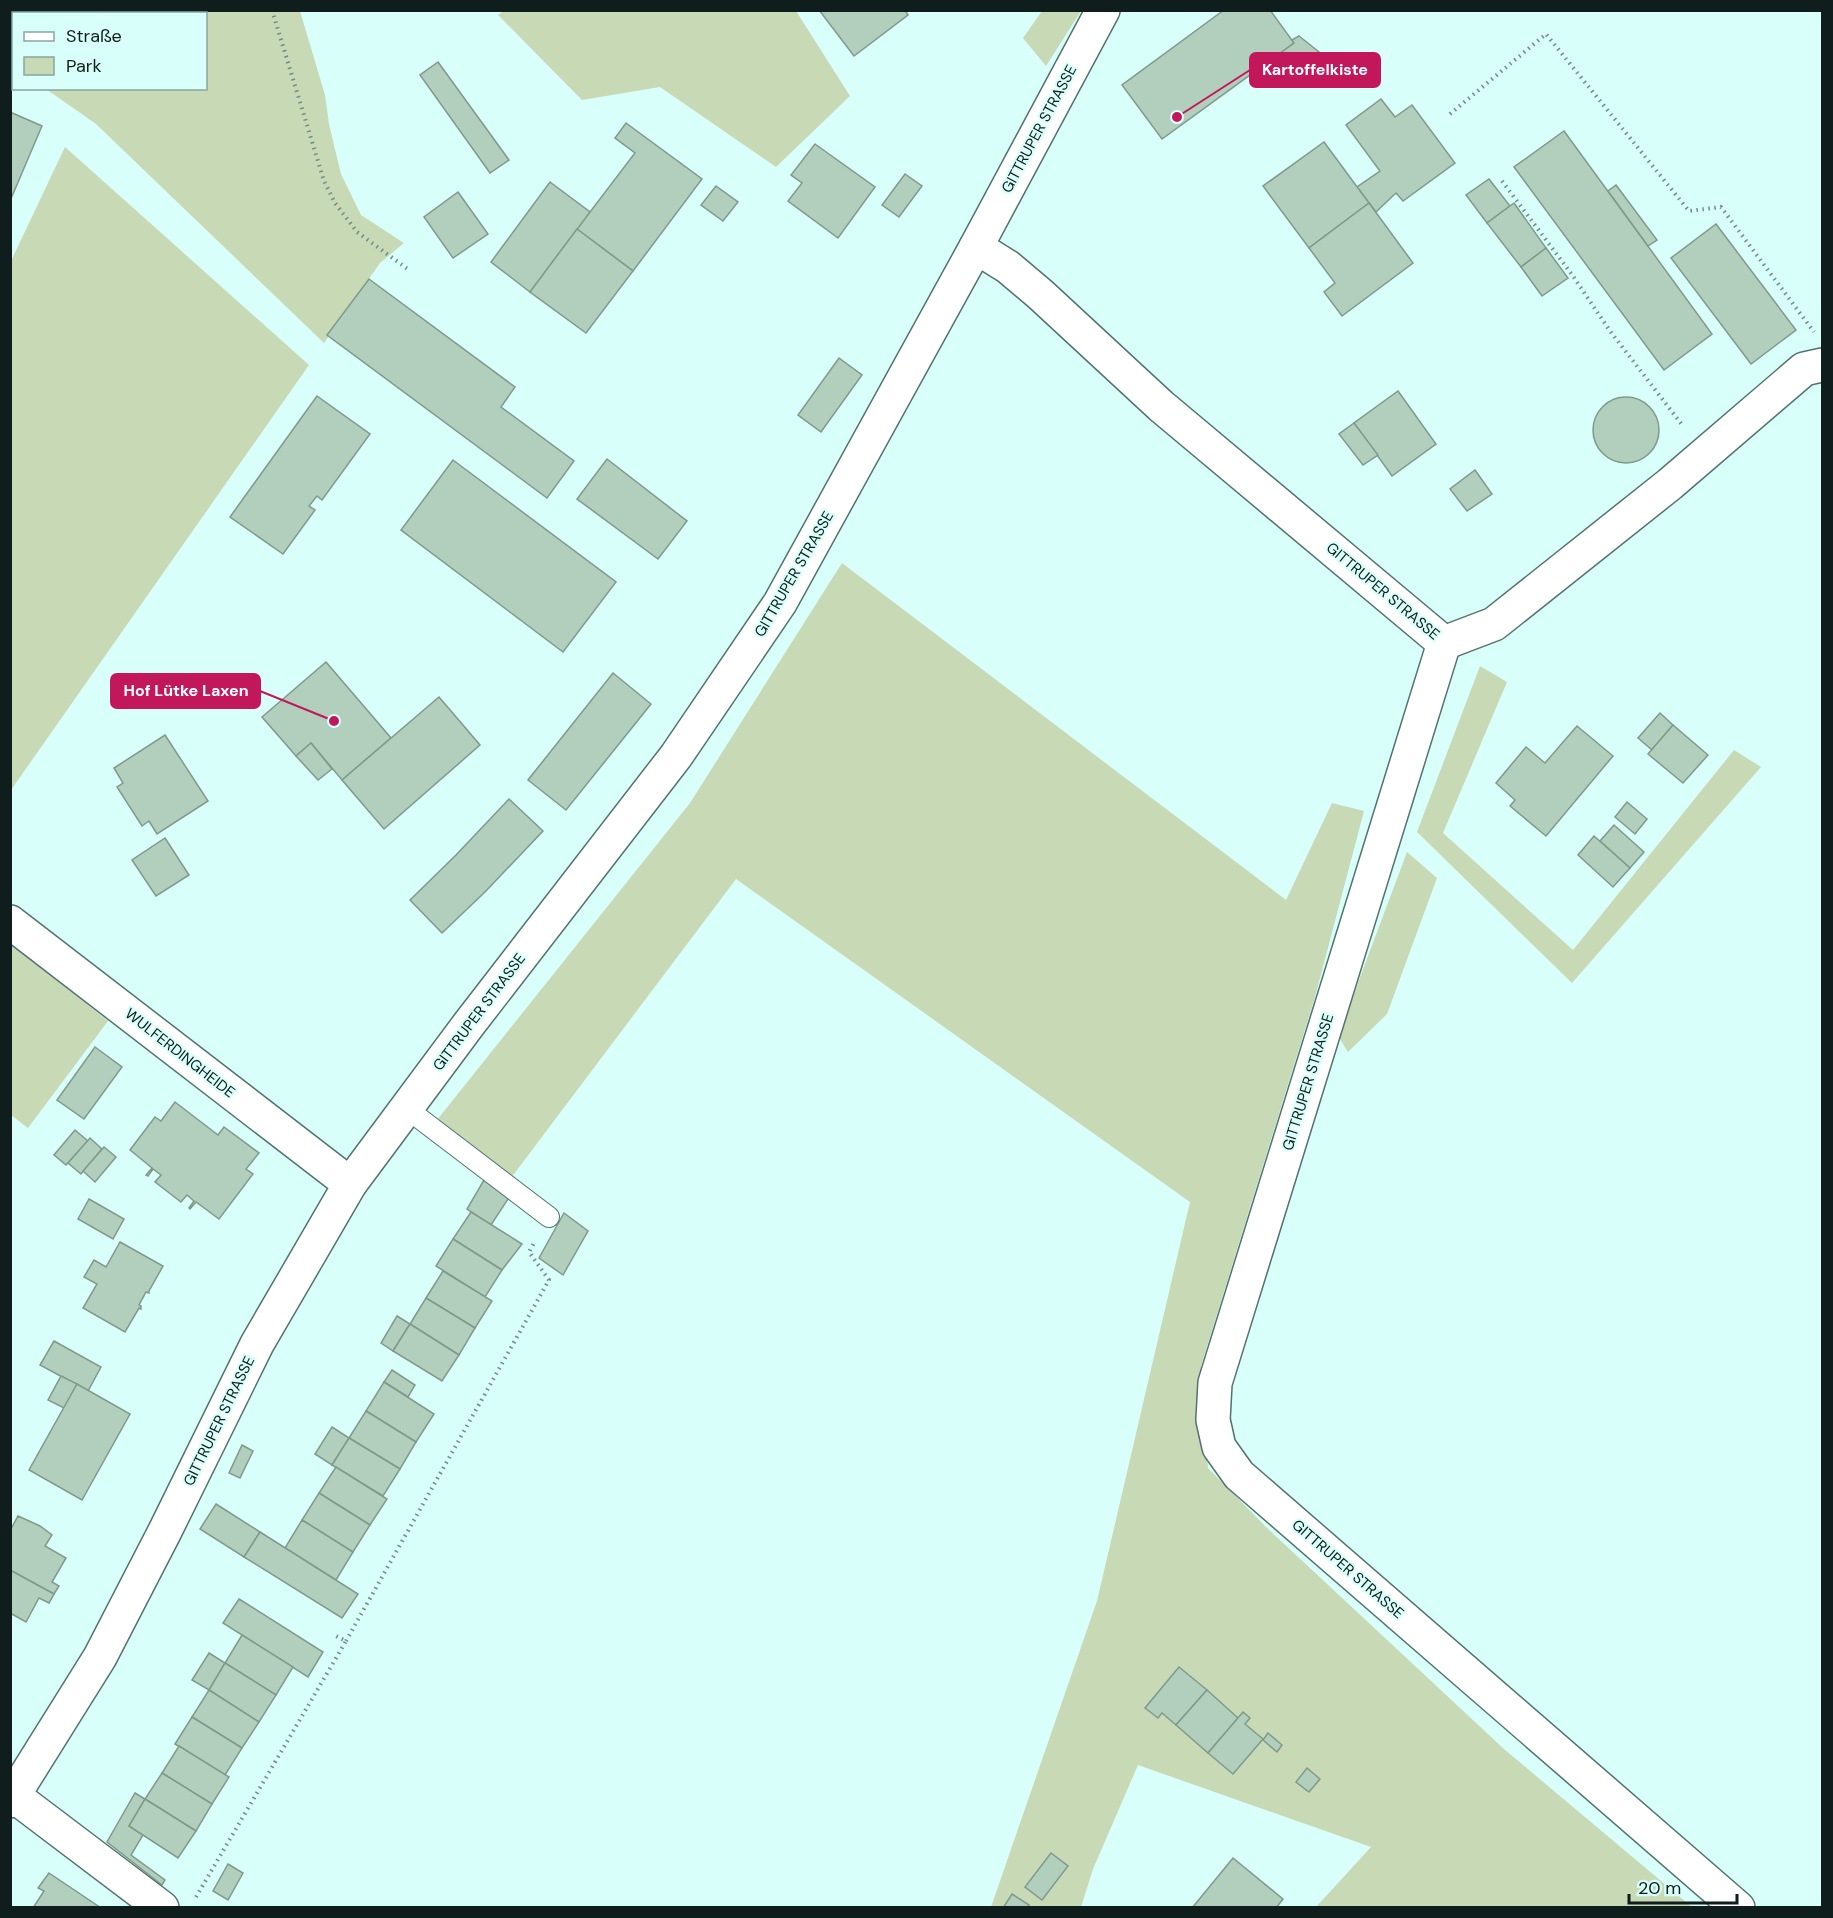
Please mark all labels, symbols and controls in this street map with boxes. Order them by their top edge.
legend [12,12,207,90]
text: Straße [66,24,122,48]
callout: Kartoffelkiste [1250,53,1380,87]
text: Park [66,54,102,78]
text: Kartoffelkiste [1262,59,1368,80]
street label: GITTRUPER STRASSE [997,62,1081,196]
street label: GITTRUPER STRASSE [750,507,838,641]
street label: GITTRUPER STRASSE [1322,538,1444,644]
callout: Hof Lütke Laxen [111,674,260,708]
text: Hof Lütke Laxen [123,680,249,701]
street label: GITTRUPER STRASSE [428,949,530,1075]
street label: WULFERDINGHEIDE [121,1004,239,1102]
street label: GITTRUPER STRASSE [1278,1011,1338,1153]
street label: GITTRUPER STRASSE [179,1353,259,1489]
street label: GITTRUPER STRASSE [1288,1515,1408,1623]
scale bar [1629,1867,1737,1905]
text: 20 m [1638,1876,1681,1900]

